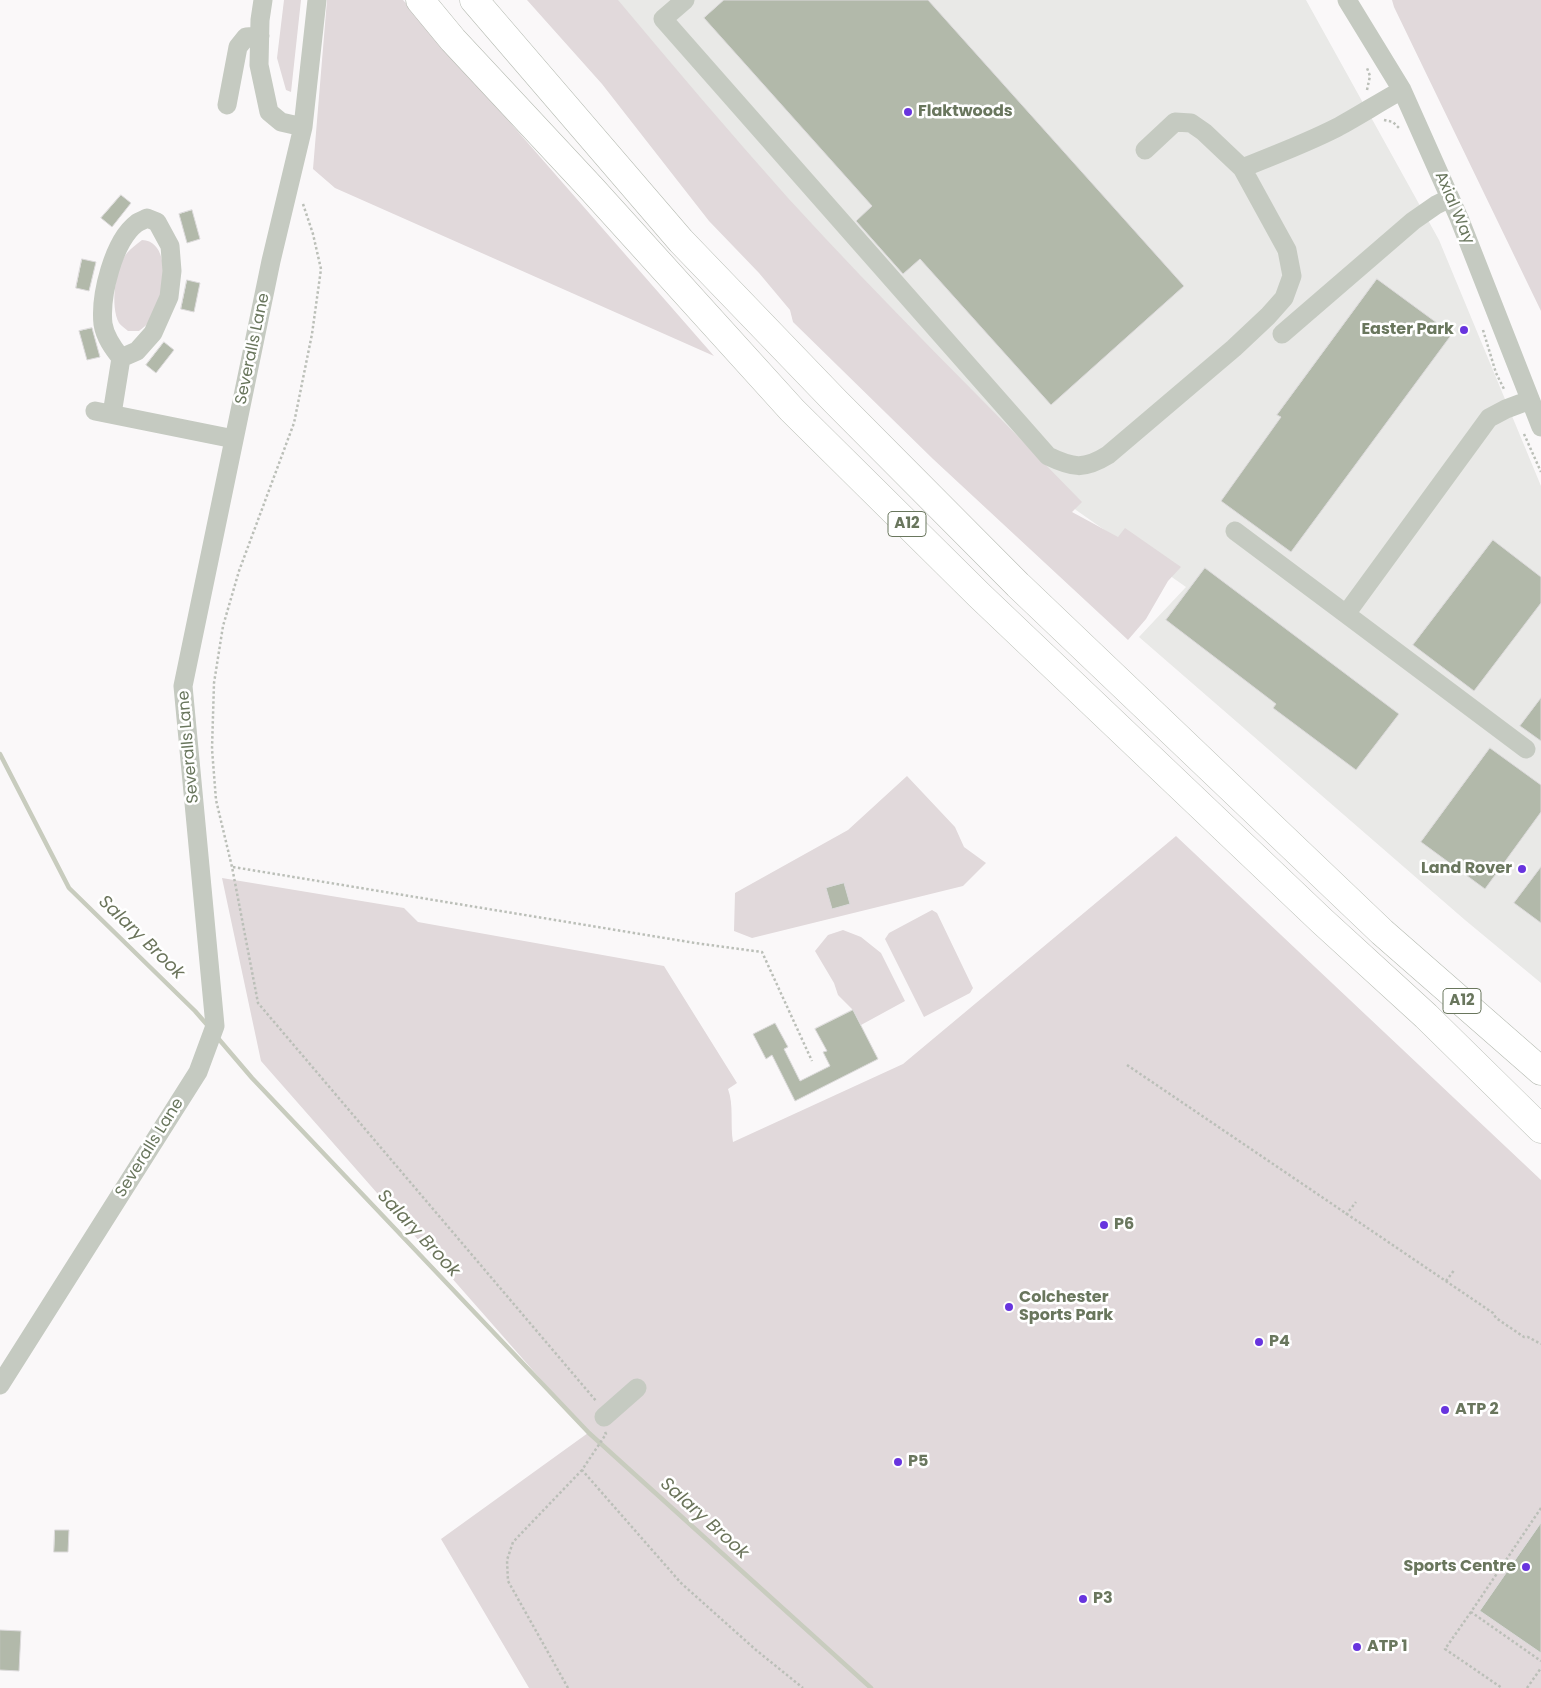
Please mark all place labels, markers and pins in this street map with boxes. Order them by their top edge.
place label: Flaktwoods [918,102,1013,122]
marker: Flaktwoods [902,106,914,118]
place label: Easter Park [1361,320,1454,340]
marker: Easter Park [1458,324,1470,336]
place label: Land Rover [1421,859,1512,879]
marker: Land Rover [1516,863,1528,875]
place label: P6 [1114,1215,1134,1235]
marker: P6 [1098,1219,1110,1231]
place label: Colchester Sports Park [1019,1288,1113,1326]
marker: Colchester Sports Park [1003,1301,1015,1313]
place label: P4 [1269,1332,1290,1352]
marker: P4 [1253,1336,1265,1348]
place label: ATP 2 [1455,1400,1499,1420]
marker: ATP 2 [1439,1404,1451,1416]
place label: P5 [908,1452,928,1472]
marker: P5 [892,1456,904,1468]
place label: Sports Centre [1403,1557,1516,1577]
marker: Sports Centre [1520,1561,1532,1573]
place label: P3 [1093,1589,1113,1609]
marker: P3 [1077,1593,1089,1605]
place label: ATP 1 [1367,1637,1408,1657]
marker: ATP 1 [1351,1641,1363,1653]

